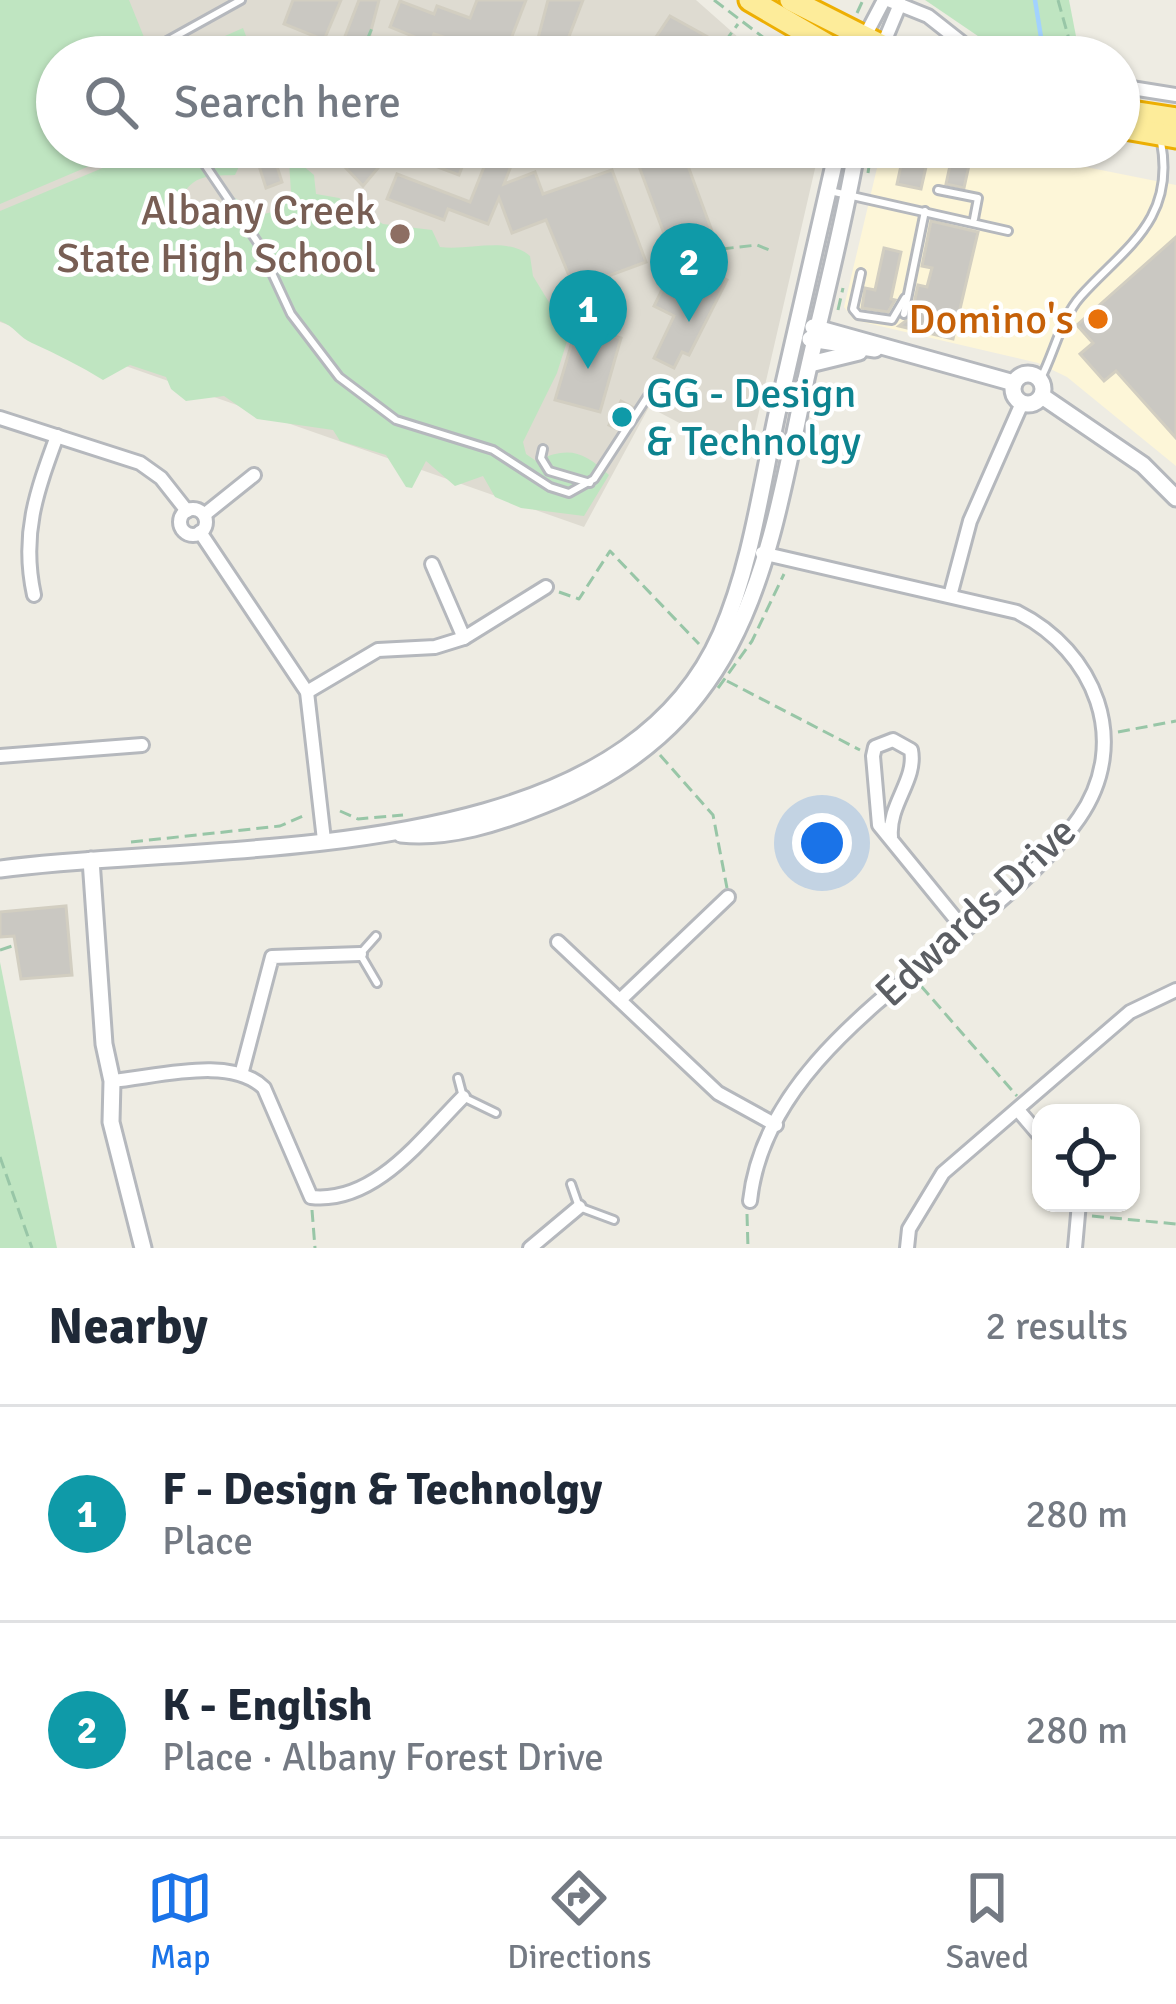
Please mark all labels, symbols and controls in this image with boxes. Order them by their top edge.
search box [36,36,1140,168]
icon: search [78,69,144,135]
text: Search here [174,75,401,130]
place label: Albany Creek State High School [57,185,376,284]
marker: Albany Creek State High School [387,221,413,247]
pin: 2 [650,223,728,322]
pin: 1 [549,270,627,369]
place label: Domino's [908,294,1074,345]
marker: Domino's [1085,306,1111,332]
place label: GG - Design & Technolgy [646,368,861,467]
marker: GG - Design & Technolgy [609,404,635,430]
street label: Edwards Drive [865,806,1087,1018]
your location [792,813,852,873]
map controls [1032,1104,1140,1212]
button: locate [1032,1104,1140,1212]
text: Nearby [48,1295,208,1358]
text: 2 results [985,1302,1128,1350]
text: F - Design & Technolgy [162,1462,602,1517]
text: 1 [76,1490,98,1538]
text: 280 m [1025,1490,1128,1538]
text: Place [162,1517,253,1565]
text: K - English [162,1678,372,1733]
text: 2 [76,1706,98,1754]
text: 280 m [1025,1706,1128,1754]
text: Place · Albany Forest Drive [162,1733,604,1781]
tab: Map [147,1865,213,1978]
tab: Directions [507,1865,652,1978]
tab: Saved [946,1865,1029,1978]

